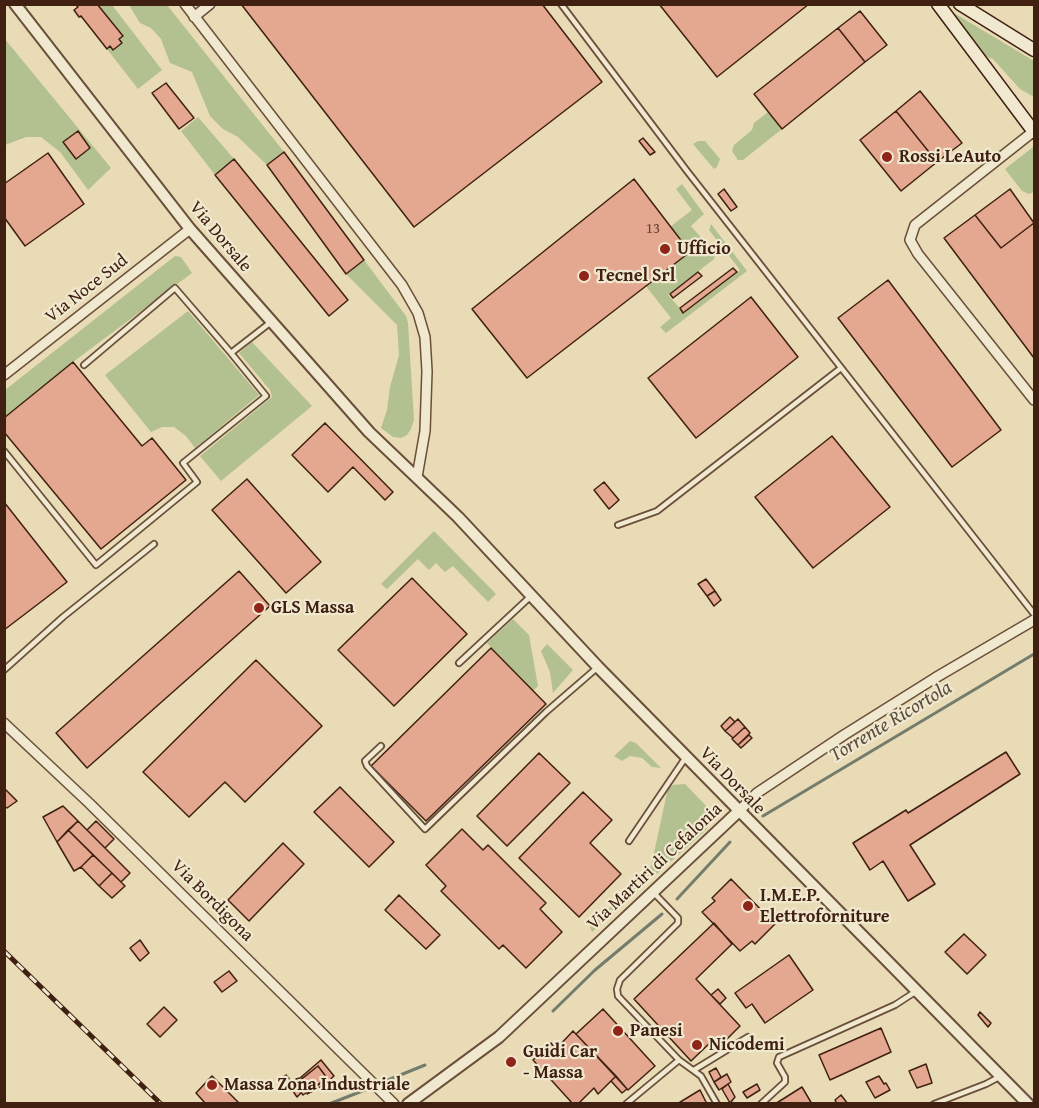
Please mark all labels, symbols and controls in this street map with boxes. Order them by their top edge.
place label: Rossi LeAuto [899,146,1001,168]
marker: Rossi LeAuto [880,150,894,164]
street label: Via Dorsale [184,197,256,277]
house number: 13 [646,220,660,238]
place label: Ufficio [677,238,731,260]
marker: Ufficio [658,242,672,256]
street label: Via Noce Sud [41,250,133,328]
place label: Tecnel Srl [596,265,675,287]
marker: Tecnel Srl [577,269,591,283]
place label: GLS Massa [271,597,354,619]
marker: GLS Massa [252,601,266,615]
water label: Torrente Ricortola [826,676,956,768]
street label: Via Dorsale [694,743,770,819]
street label: Via Martiri di Cefalonia [583,799,727,935]
street label: Via Bordigona [166,855,258,947]
place label: I.M.E.P. Elettroforniture [760,885,890,928]
marker: I.M.E.P. Elettroforniture [741,899,755,913]
place label: Panesi [630,1020,682,1042]
marker: Panesi [611,1024,625,1038]
place label: Nicodemi [709,1034,785,1056]
marker: Nicodemi [690,1038,704,1052]
place label: Guidi Car - Massa [523,1041,597,1084]
marker: Guidi Car - Massa [504,1055,518,1069]
place label: Massa Zona Industriale [224,1074,410,1096]
marker: Massa Zona Industriale [205,1078,219,1092]

